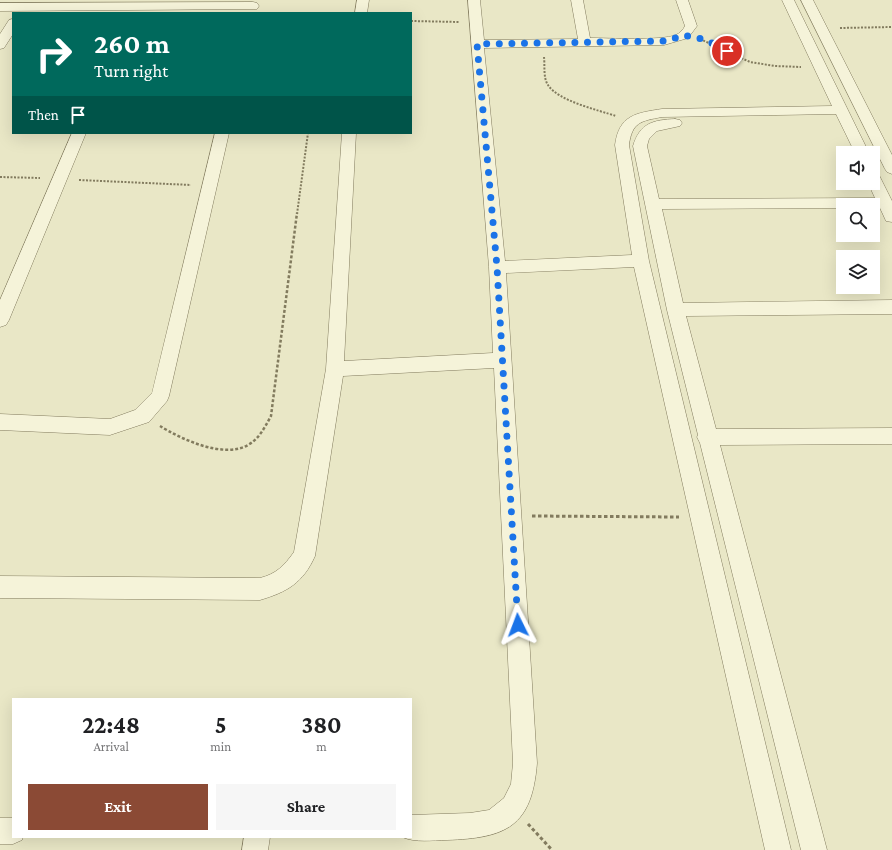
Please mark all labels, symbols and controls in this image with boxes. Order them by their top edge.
icon: right [28,28,80,80]
text: 260 m [94,28,170,59]
pin [710,34,744,68]
icon: arrive [716,40,738,62]
text: Turn right [94,61,168,81]
icon: arrive [67,104,89,126]
text: Then [28,107,59,123]
map controls [836,146,880,294]
button: sound [836,146,880,190]
button: search [836,198,880,242]
button: layers [836,250,880,294]
position arrow [497,604,539,646]
text: 22:48 [82,711,140,738]
text: 5 [215,711,227,738]
text: 380 [301,711,342,738]
text: Arrival [93,739,129,754]
text: min [210,739,231,754]
text: m [316,739,327,754]
button: Exit [28,784,208,830]
button: Share [216,784,396,830]

